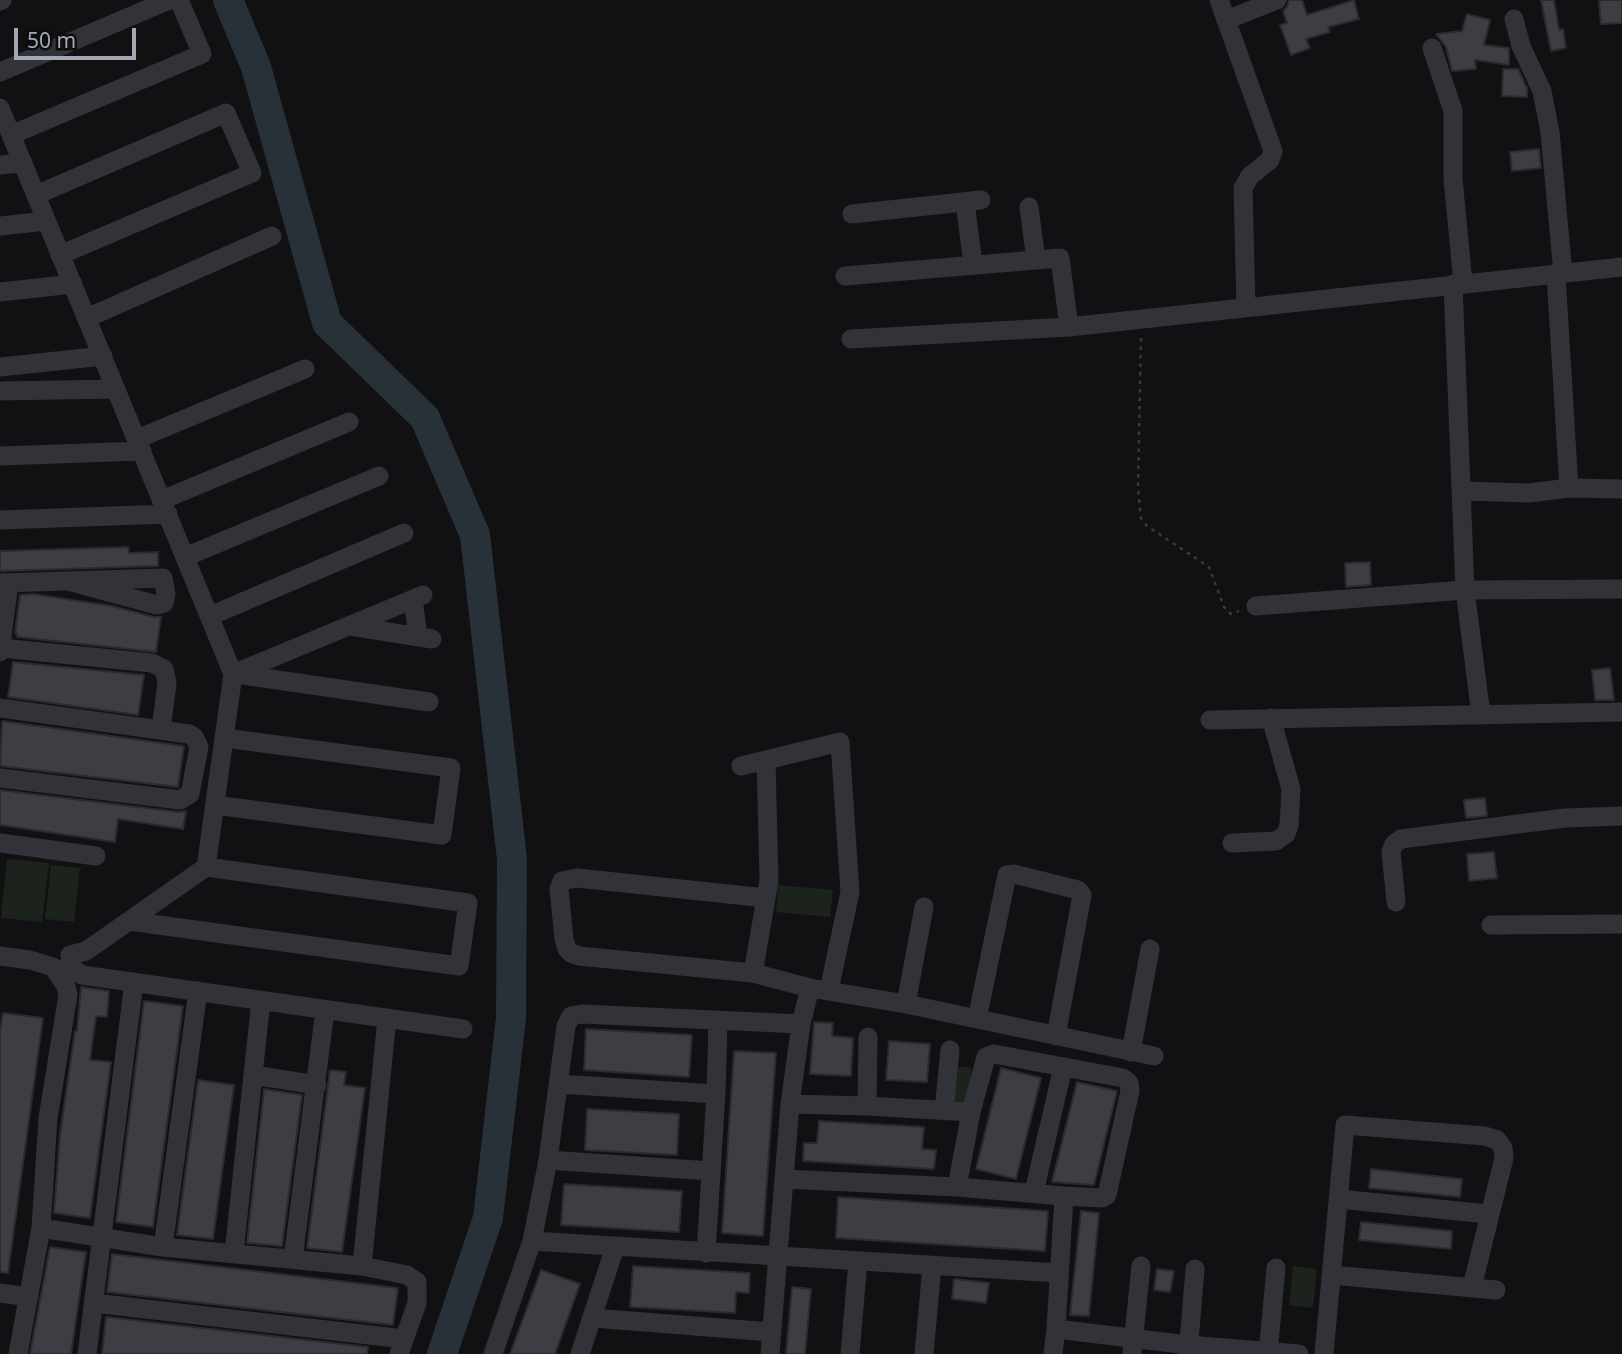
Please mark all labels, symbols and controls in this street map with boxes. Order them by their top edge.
scale bar [18,14,140,58]
text: 50 m [27,26,76,54]

